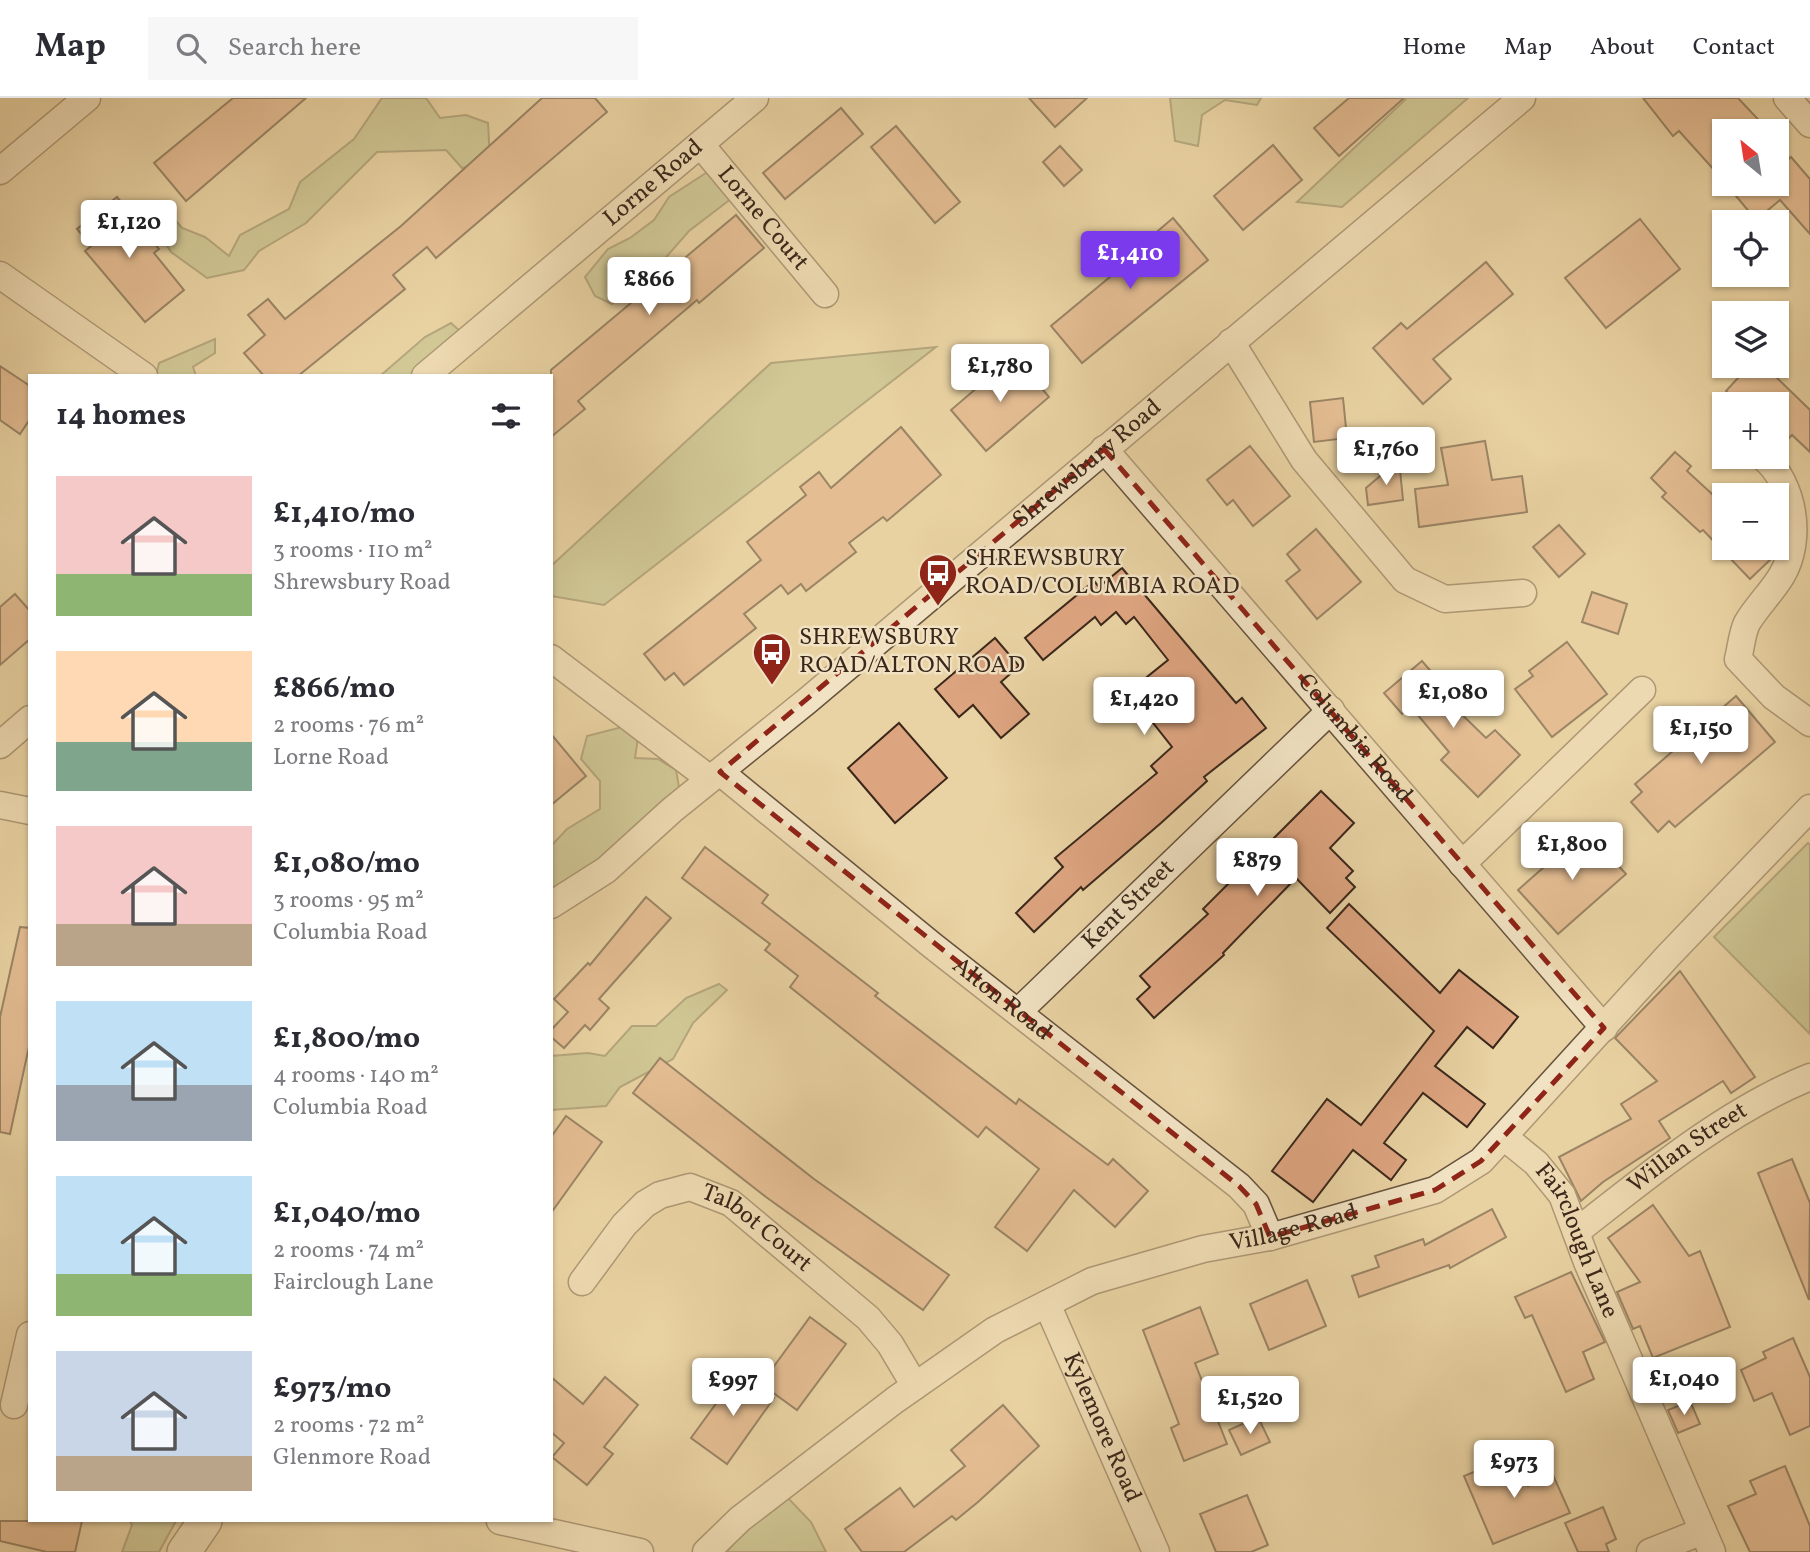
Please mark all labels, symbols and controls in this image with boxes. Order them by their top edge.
search box [148,17,638,80]
text: Map [35,25,106,71]
icon: search [172,29,210,67]
text: Search here [228,30,361,66]
text: Home [1402,31,1466,65]
text: Map [1504,31,1552,65]
text: About [1590,31,1655,65]
text: Contact [1693,31,1775,65]
north arrow [1712,119,1788,196]
map controls [1712,119,1789,560]
street label: Lorne Road [596,131,711,235]
street label: Lorne Court [709,159,816,279]
pin: £1,120 [72,200,186,260]
text: £1,120 [97,207,161,239]
button: locate [1712,210,1789,287]
pin: £1,410 [1073,232,1187,291]
text: £1,410 [1097,238,1163,270]
pin: £866 [608,258,690,317]
text: £866 [623,264,675,296]
button: layers [1712,301,1789,378]
pin: £1,780 [943,344,1057,404]
text: £1,780 [967,351,1033,383]
street label: Shrewsbury Road [1006,391,1170,537]
button: + [1712,392,1789,469]
text: 14 homes [56,395,186,437]
icon: filters [487,397,525,435]
pin: £1,760 [1329,428,1443,487]
text: £1,760 [1353,434,1419,466]
button: − [1712,483,1789,560]
text: £1,410/mo [273,493,415,535]
icon: home [112,504,196,588]
text: 3 rooms · 110 m² [273,535,433,567]
place label: SHREWSBURY ROAD/COLUMBIA ROAD [965,542,1239,604]
bus stop icon: SHREWSBURY ROAD/COLUMBIA ROAD [917,552,959,607]
text: Shrewsbury Road [273,567,451,599]
place label: SHREWSBURY ROAD/ALTON ROAD [799,621,1025,683]
bus stop icon: SHREWSBURY ROAD/ALTON ROAD [751,631,793,686]
street label: Columbia Road [1289,667,1420,811]
text: £866/mo [273,668,395,710]
pin: £1,080 [1396,670,1510,730]
text: £1,080 [1418,677,1488,709]
pin: £1,420 [1087,678,1201,737]
icon: home [112,679,196,763]
text: £1,420 [1109,684,1179,716]
pin: £1,150 [1644,706,1758,766]
text: 2 rooms · 76 m² [273,710,424,742]
text: £1,150 [1669,713,1733,745]
text: Lorne Road [273,742,389,774]
pin: £1,800 [1515,822,1629,882]
text: £1,800 [1537,829,1607,861]
pin: £879 [1216,838,1298,898]
text: £1,080/mo [273,843,420,885]
text: £879 [1232,845,1282,877]
street label: Kent Street [1075,852,1183,958]
icon: home [112,854,196,938]
text: 3 rooms · 95 m² [273,885,424,917]
text: Columbia Road [273,917,428,949]
street label: Alton Road [944,950,1059,1050]
text: £1,800/mo [273,1018,420,1060]
icon: home [112,1029,196,1113]
text: 4 rooms · 140 m² [273,1060,439,1092]
text: Columbia Road [273,1092,428,1124]
street label: Willan Street [1621,1094,1754,1202]
street label: Fairclough Lane [1526,1156,1626,1324]
street label: Talbot Court [696,1176,819,1281]
text: £1,040/mo [273,1193,421,1235]
street label: Village Road [1227,1196,1362,1261]
icon: home [112,1204,196,1288]
text: 2 rooms · 74 m² [273,1235,424,1267]
text: Fairclough Lane [273,1267,434,1299]
street label: Kylemore Road [1053,1347,1149,1508]
pin: £997 [692,1358,774,1418]
pin: £1,040 [1627,1358,1741,1417]
text: £1,040 [1649,1364,1719,1396]
text: £997 [708,1365,758,1397]
text: £973/mo [273,1368,392,1410]
pin: £1,520 [1193,1376,1307,1436]
icon: home [112,1379,196,1463]
text: £1,520 [1217,1383,1283,1415]
text: 2 rooms · 72 m² [273,1410,424,1442]
pin: £973 [1473,1440,1555,1500]
text: Glenmore Road [273,1442,431,1474]
text: £973 [1490,1447,1538,1479]

